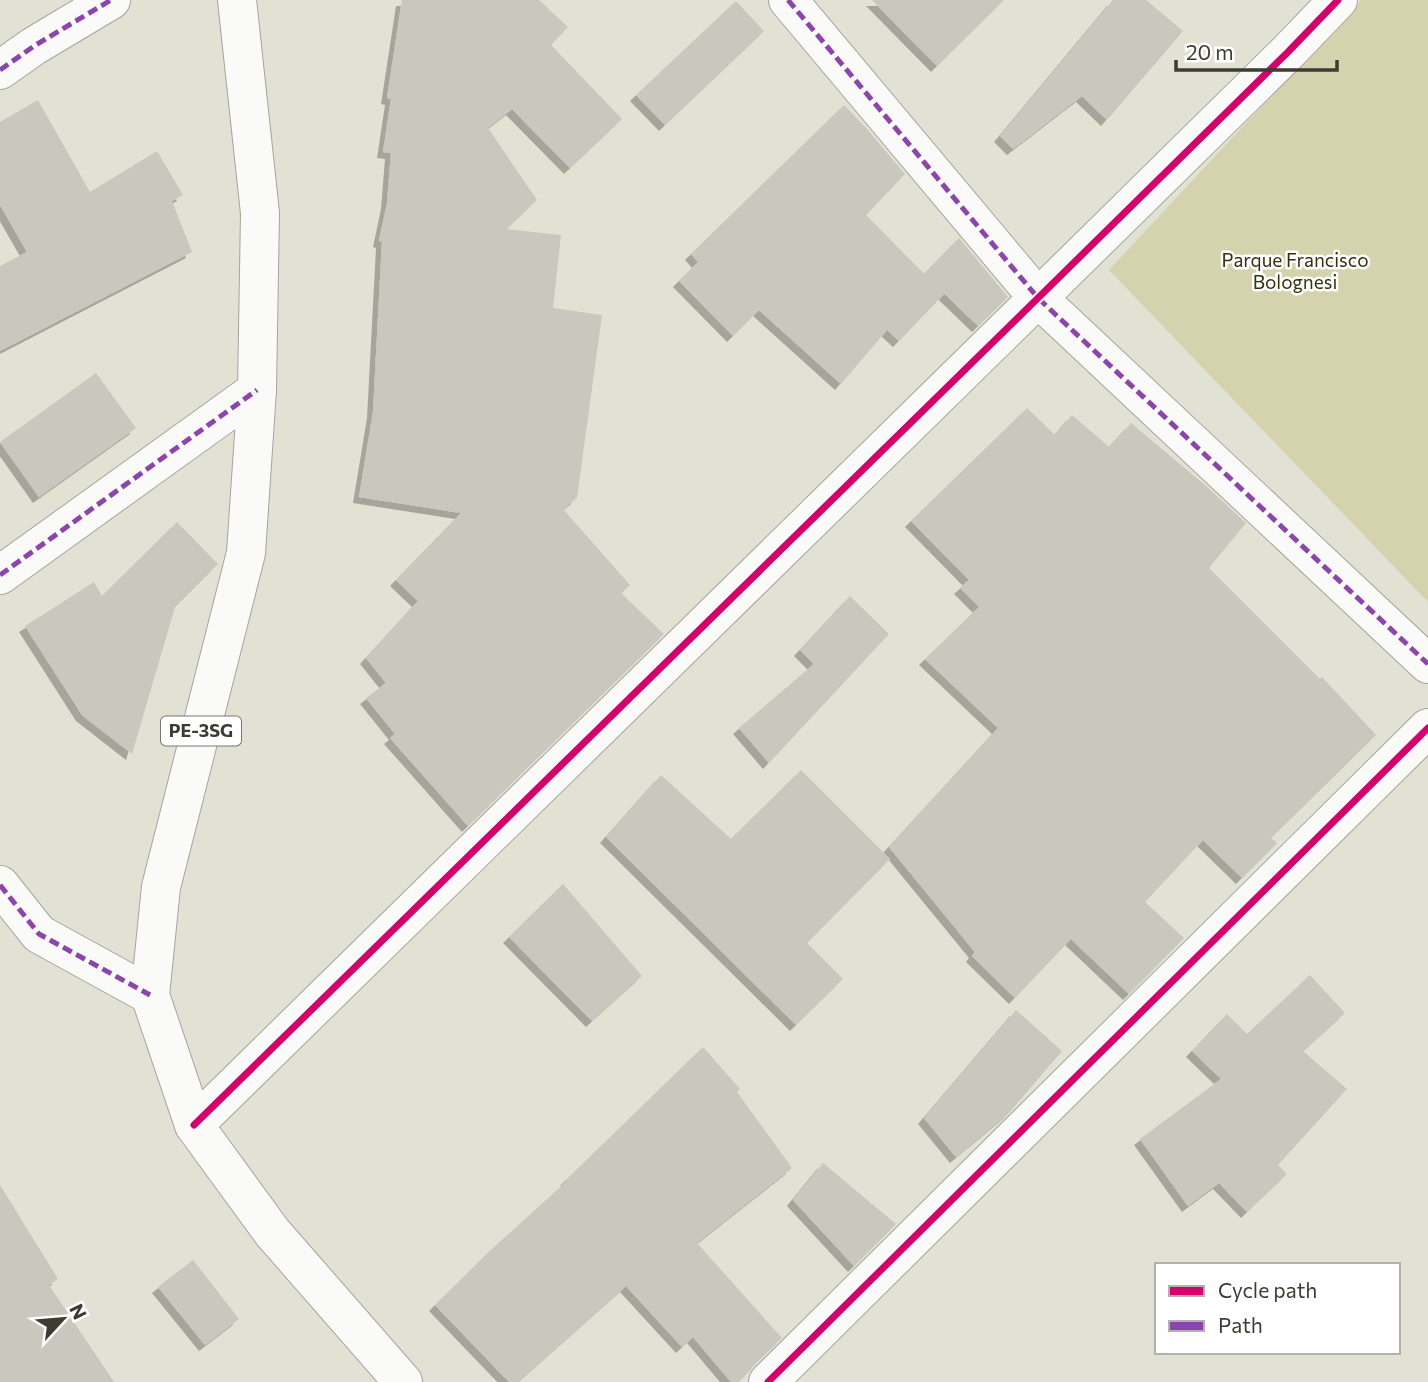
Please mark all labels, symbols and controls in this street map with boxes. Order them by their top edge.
scale bar [1176,28,1337,72]
text: 20 m [1186,39,1234,64]
park label: Parque Francisco Bolognesi [1221,248,1369,293]
road number: PE-3SG [161,716,241,746]
legend [1155,1263,1400,1354]
text: Cycle path [1218,1277,1317,1302]
north arrow [28,1284,98,1354]
text: N [65,1300,92,1323]
text: Path [1218,1312,1263,1337]

